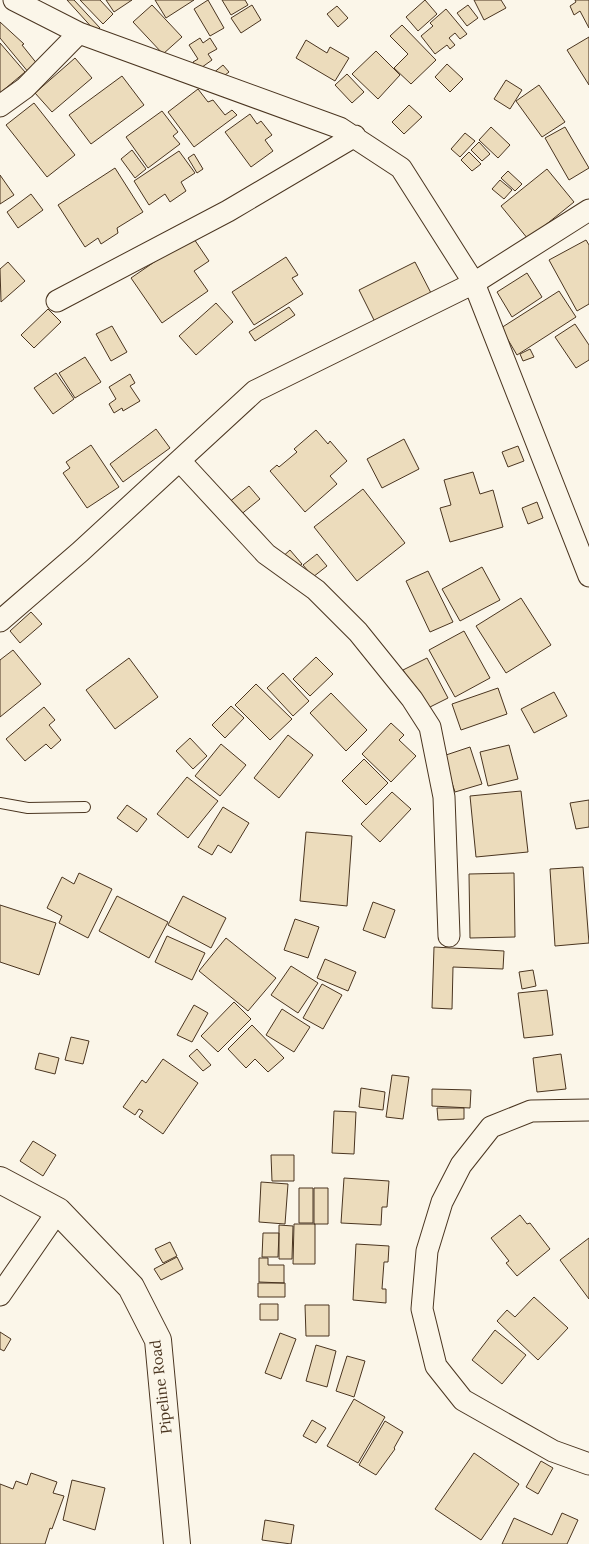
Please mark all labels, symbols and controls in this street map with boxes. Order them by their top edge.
street label: Pipeline Road [145,1339,176,1435]

